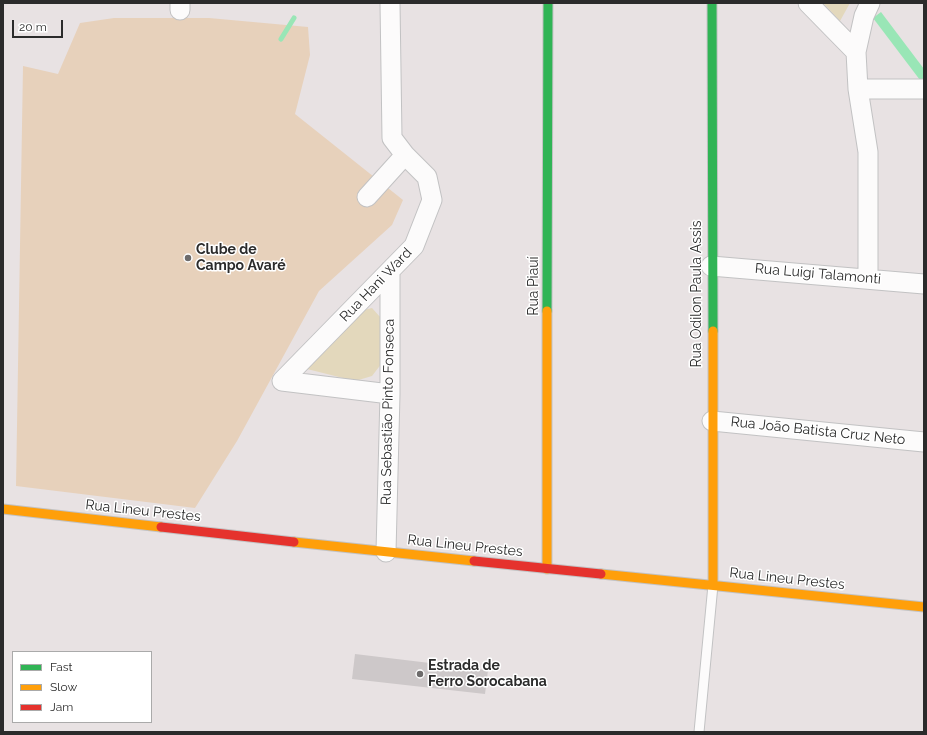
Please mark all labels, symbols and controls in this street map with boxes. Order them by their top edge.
scale bar [14,12,65,38]
text: 20 m [19,20,47,34]
street label: Rua Odilon Paula Assis [689,221,705,367]
place label: Clube de Campo Avaré [196,242,286,274]
street label: Rua Hani Ward [337,245,415,325]
marker: Clube de Campo Avaré [183,253,193,263]
street label: Rua Piauí [526,256,542,316]
street label: Rua Luigi Talamonti [754,260,882,288]
street label: Rua Sebastião Pinto Fonseca [378,319,398,505]
street label: Rua João Batista Cruz Neto [730,413,906,449]
street label: Rua Lineu Prestes [84,497,202,525]
street label: Rua Lineu Prestes [406,532,524,560]
street label: Rua Lineu Prestes [728,565,846,593]
legend [12,651,152,723]
place label: Estrada de Ferro Sorocabana [428,658,547,690]
text: Fast [50,660,73,674]
marker: Estrada de Ferro Sorocabana [415,669,425,679]
text: Slow [50,680,77,694]
text: Jam [50,700,73,714]

